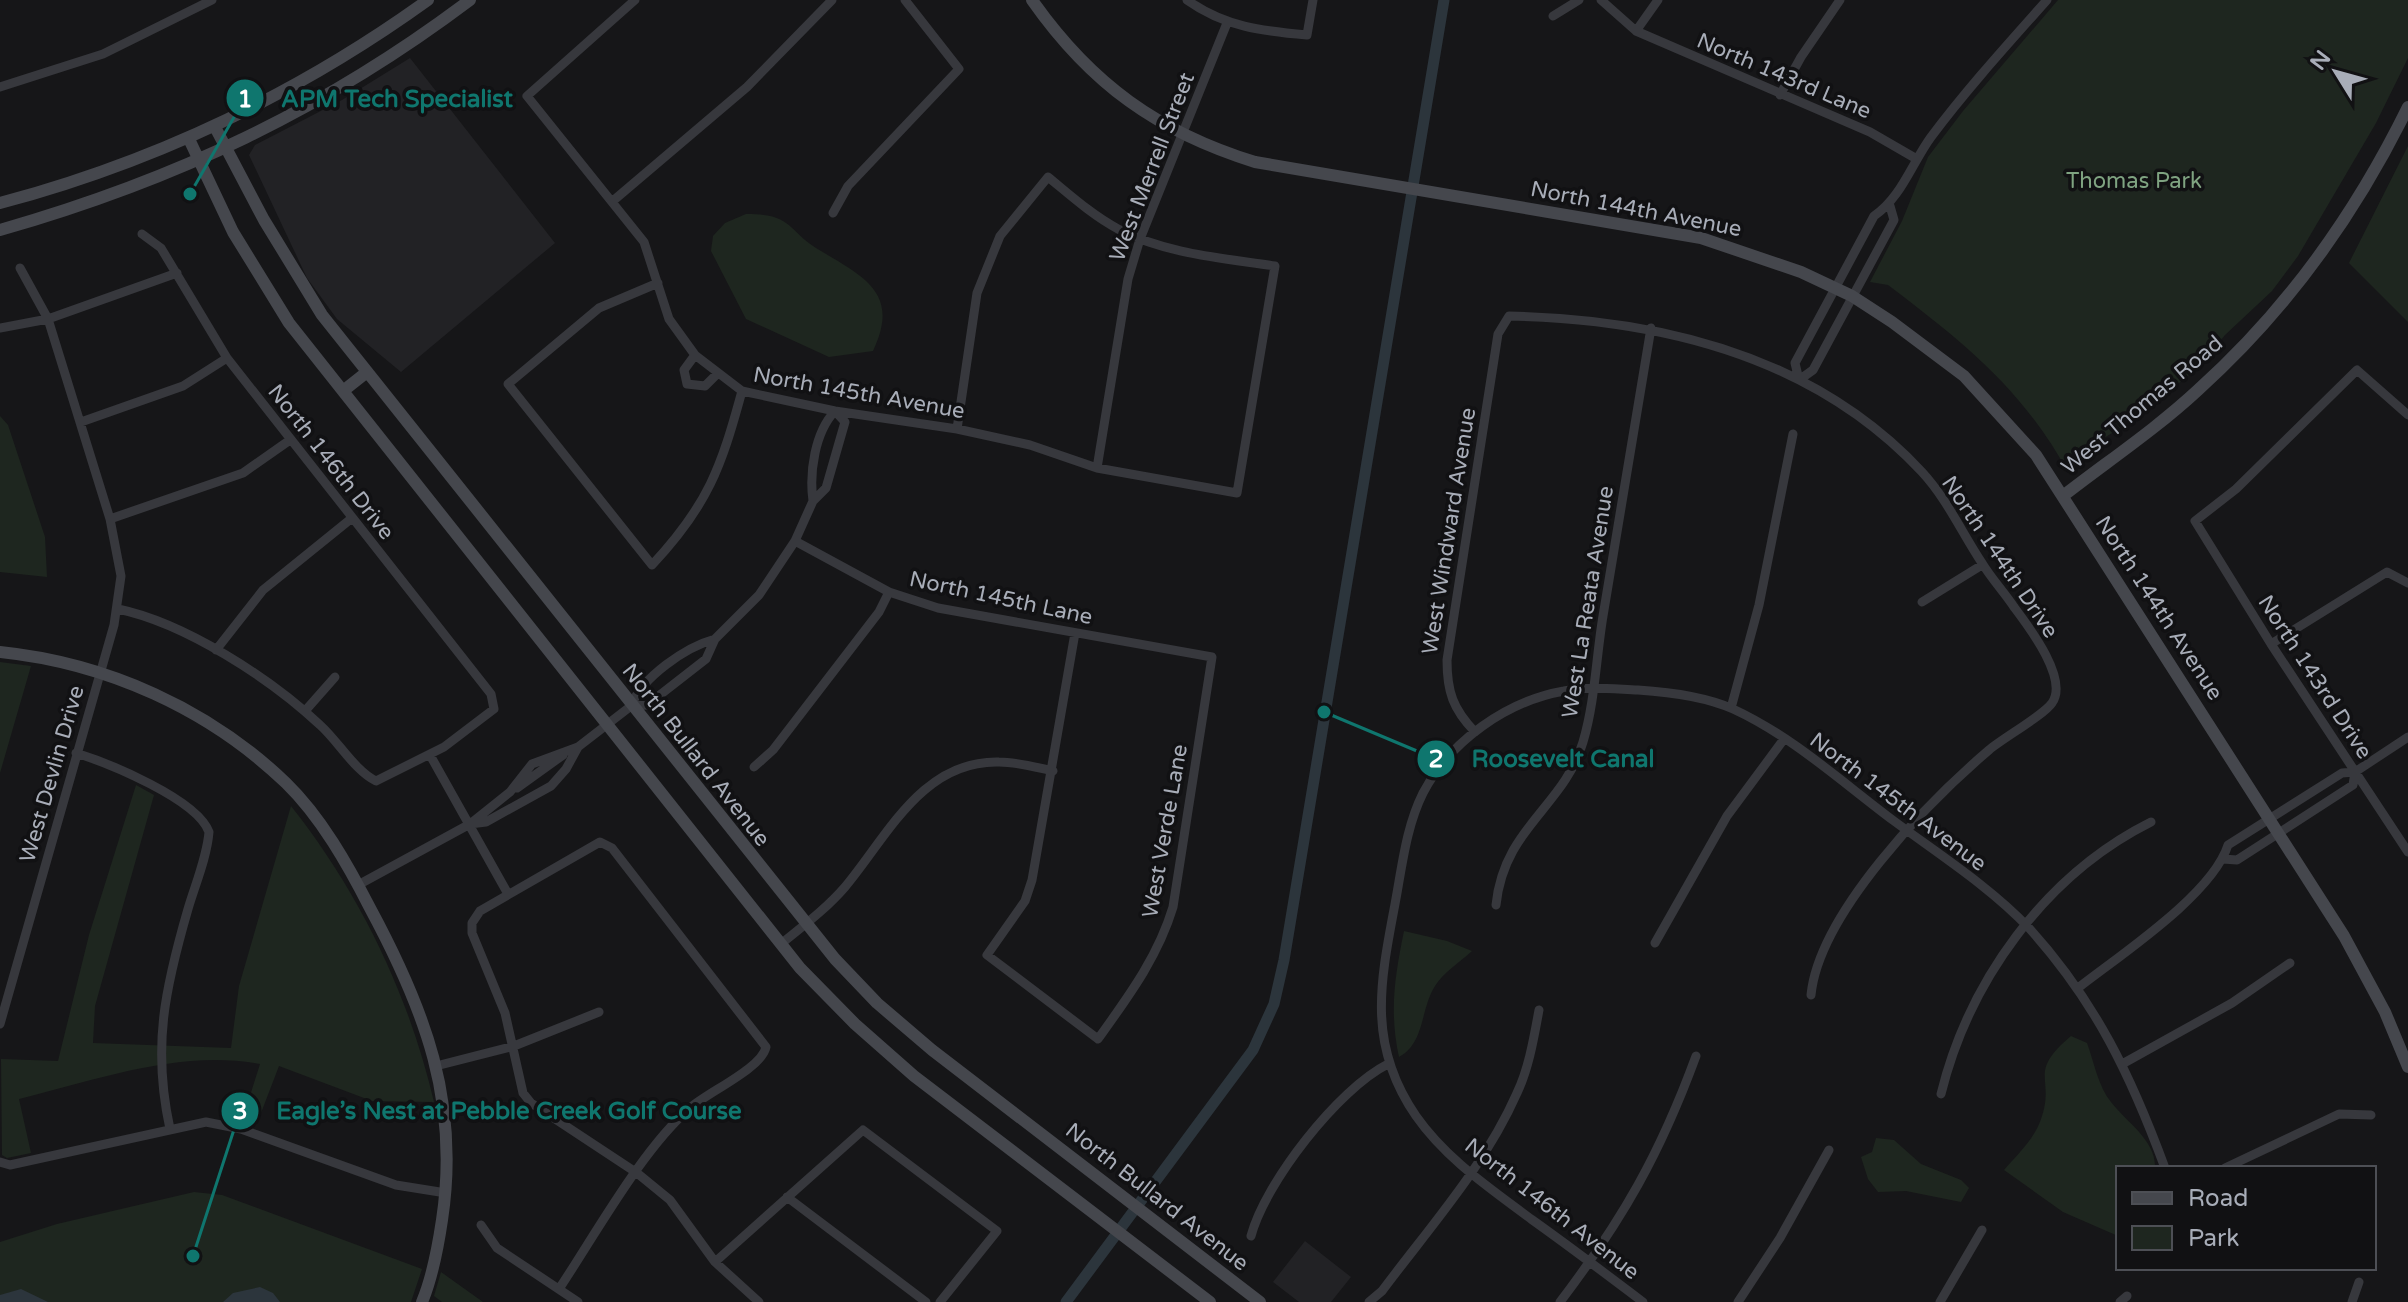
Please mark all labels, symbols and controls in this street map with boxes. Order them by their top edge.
street label: North 143rd Lane [1693,28,1875,124]
north arrow [2296,32,2376,112]
text: N [2305,46,2337,75]
street label: West Merrell Street [1104,69,1200,265]
callout: APM Tech Specialist [225,74,529,122]
text: 1 [237,85,253,114]
text: APM Tech Specialist [281,85,514,114]
park label: Thomas Park [2066,168,2202,194]
street label: North 144th Avenue [1528,176,1744,242]
street label: West Thomas Road [2056,330,2228,480]
street label: North 145th Avenue [751,362,967,424]
street label: North 146th Drive [262,379,400,545]
street label: West Windward Avenue [1417,406,1481,656]
street label: North 144th Drive [1936,471,2064,643]
street label: West La Reata Avenue [1557,484,1619,720]
street label: North 144th Avenue [2090,511,2228,705]
street label: North 145th Lane [907,566,1095,630]
street label: North 143rd Drive [2252,590,2378,764]
street label: North Bullard Avenue [617,658,775,852]
street label: West Devlin Drive [14,683,90,865]
street label: North 145th Avenue [1805,727,1991,877]
callout: Roosevelt Canal [1416,735,1671,783]
street label: West Verde Lane [1137,742,1193,920]
text: 2 [1428,745,1444,774]
text: Roosevelt Canal [1471,745,1655,774]
callout: Eagle’s Nest at Pebble Creek Golf Course [220,1087,757,1135]
text: 3 [232,1097,248,1126]
text: Eagle’s Nest at Pebble Creek Golf Course [276,1097,742,1126]
street label: North Bullard Avenue [1060,1118,1254,1276]
street label: North 146th Avenue [1460,1133,1644,1285]
legend [2116,1166,2376,1270]
text: Road [2188,1184,2248,1213]
text: Park [2188,1224,2239,1253]

